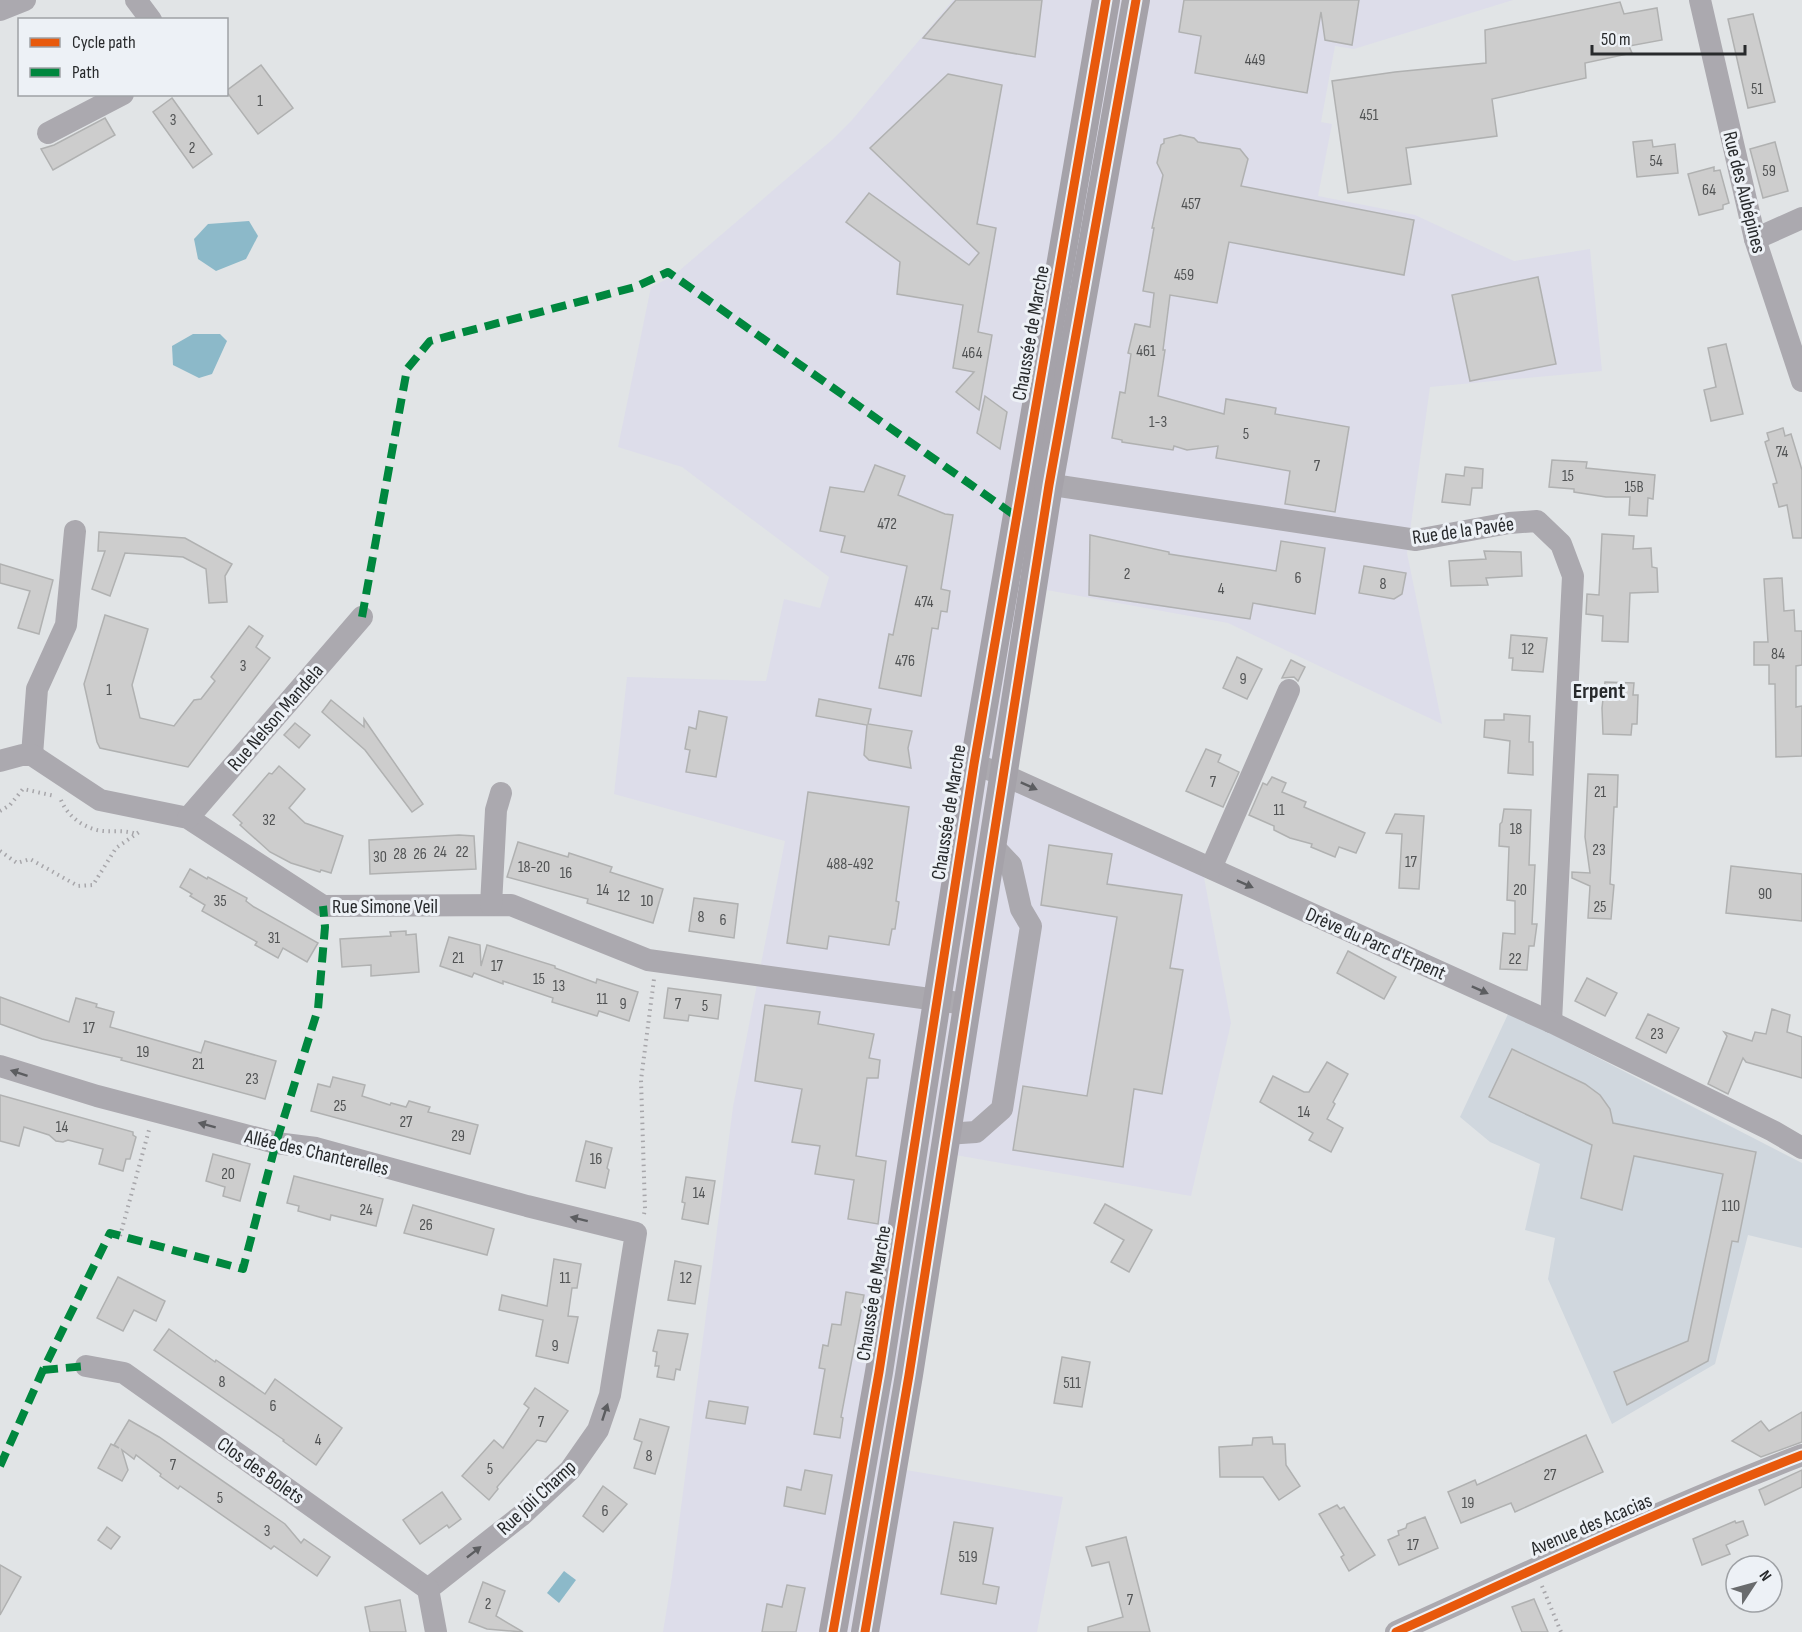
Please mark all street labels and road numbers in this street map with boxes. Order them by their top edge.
street label: Rue des Aubépines [1717,129,1771,256]
street label: Chaussée de Marche [1007,264,1055,403]
street label: Rue de la Pavée [1411,512,1516,550]
street label: Rue Nelson Mandela [223,659,329,776]
street label: Chaussée de Marche [926,743,972,882]
street label: Rue Simone Veil [332,895,438,919]
street label: Drève du Parc d'Erpent [1302,902,1449,986]
street label: Allée des Chanterelles [241,1125,391,1181]
street label: Chaussée de Marche [851,1224,897,1363]
street label: Clos des Bolets [212,1432,309,1510]
street label: Rue Joli Champ [492,1455,581,1540]
street label: Avenue des Acacias [1526,1489,1656,1562]

